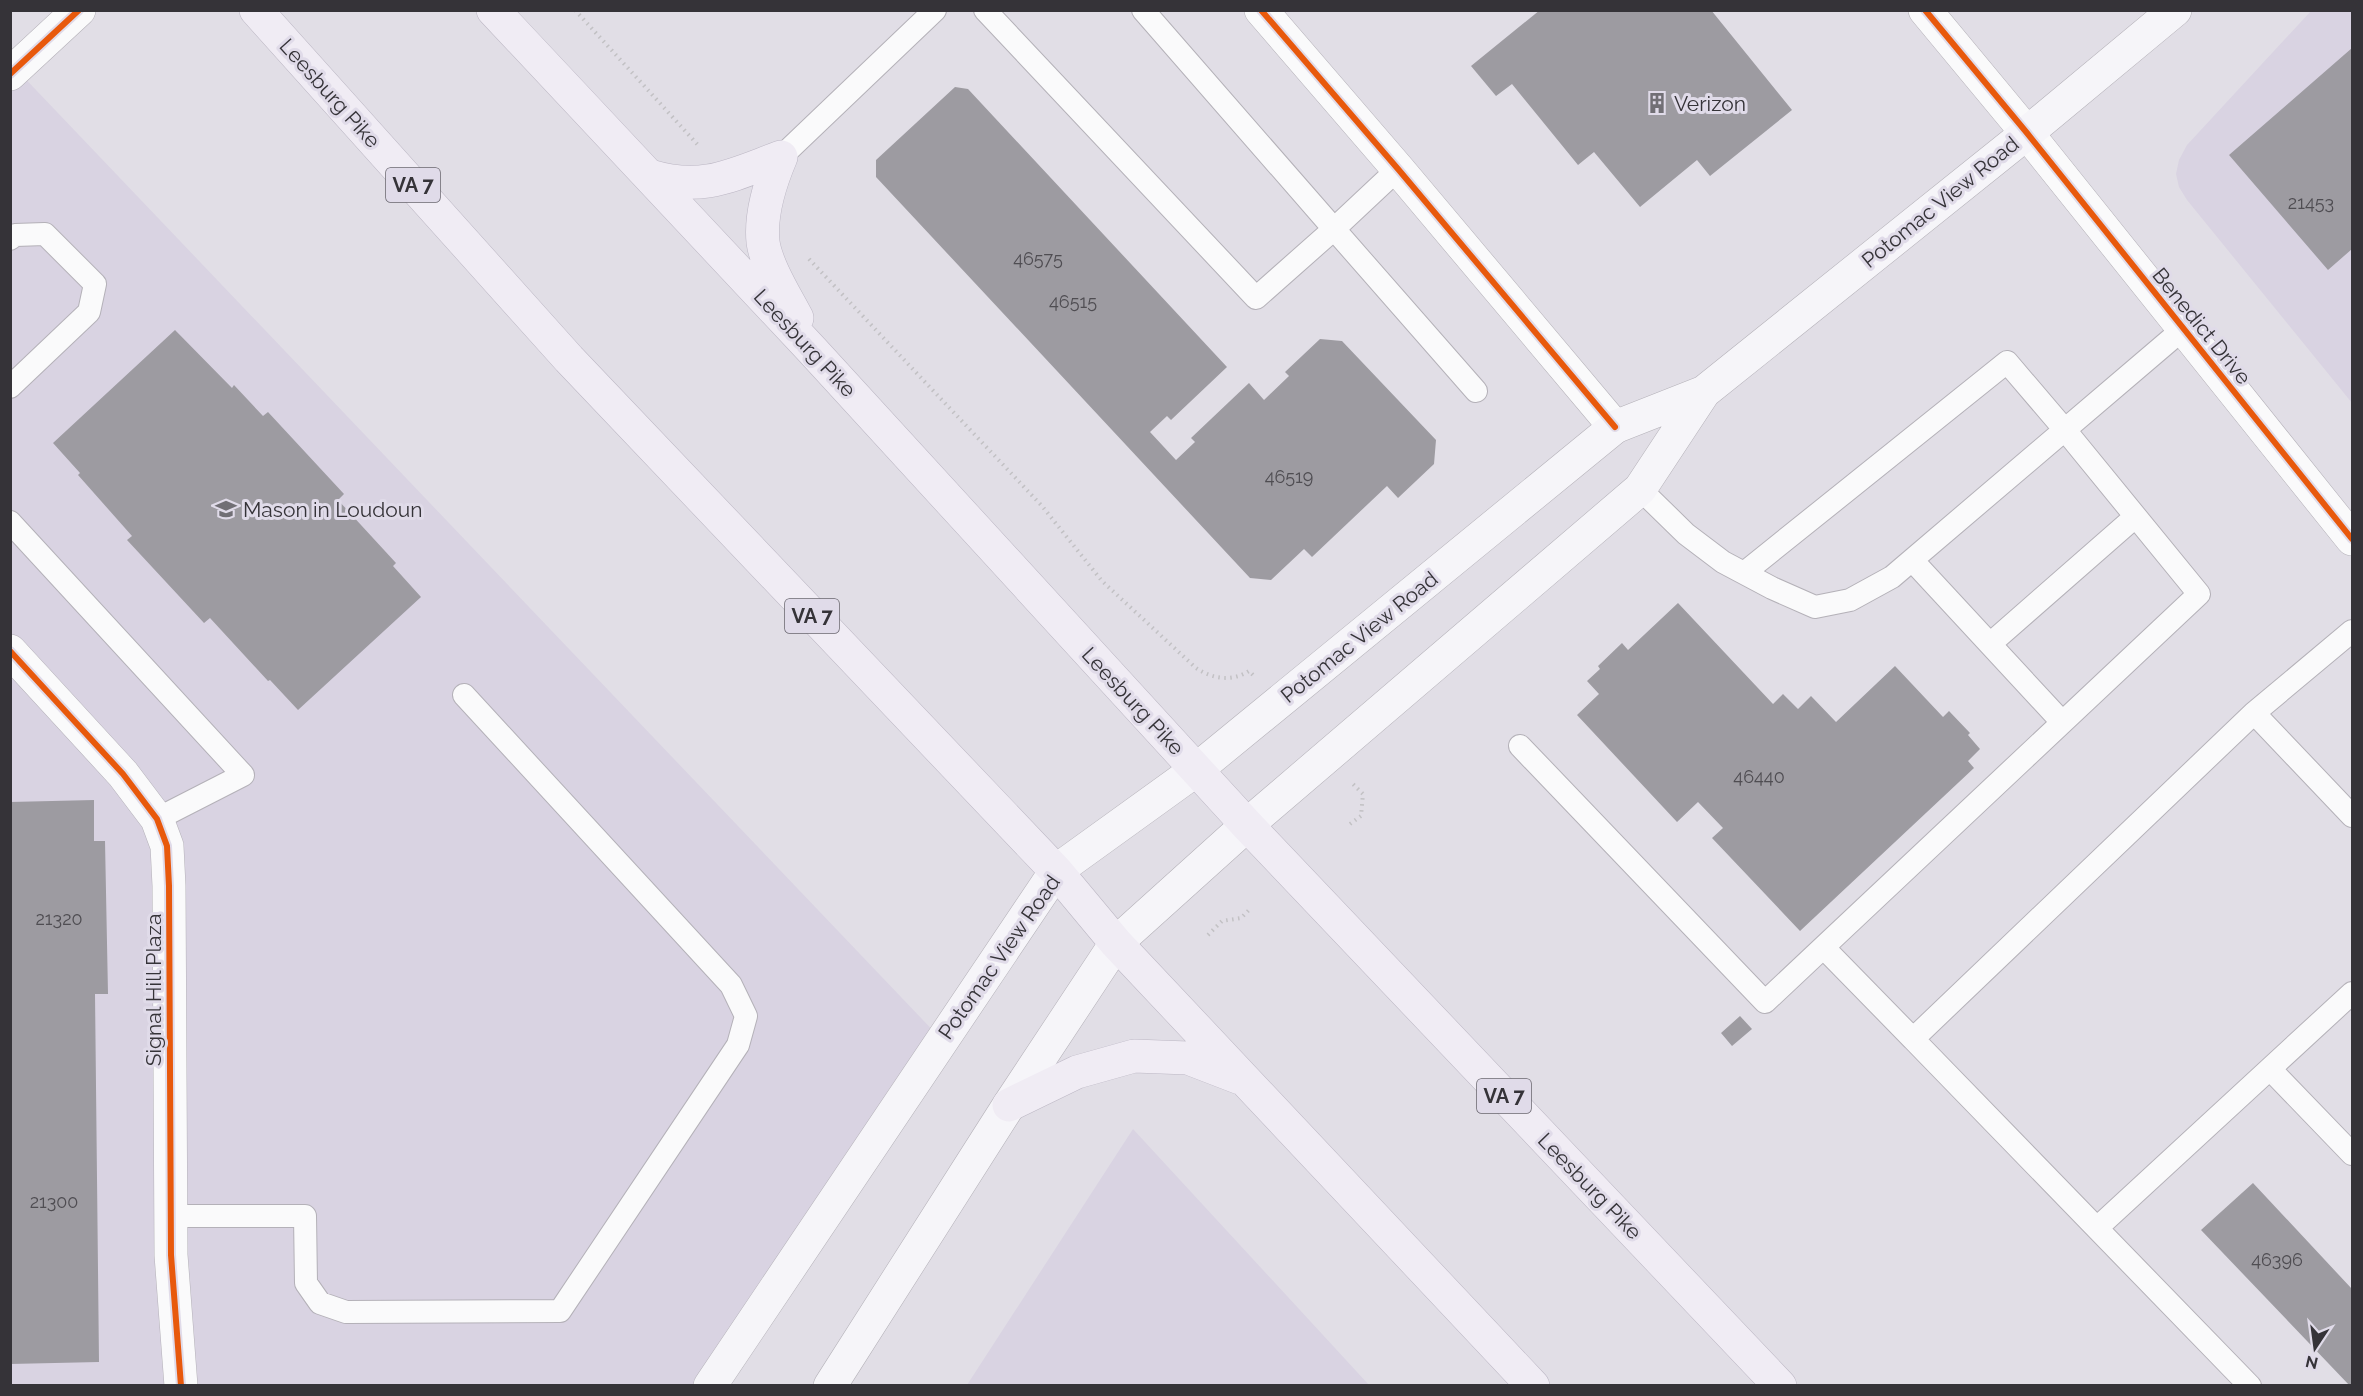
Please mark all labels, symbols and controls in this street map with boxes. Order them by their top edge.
street label: Leesburg Pike [274,33,386,153]
building icon: Verizon [1645,91,1669,115]
place label: Verizon [1674,91,1746,116]
street label: Potomac View Road [1857,131,2023,273]
road number: VA 7 [386,168,440,202]
house number: 21453 [2288,192,2334,213]
house number: 46575 [1013,248,1063,269]
street label: Benedict Drive [2147,263,2257,389]
street label: Leesburg Pike [749,284,861,402]
house number: 46515 [1049,291,1097,312]
house number: 46519 [1265,466,1313,487]
school or university icon: Mason in Loudoun [214,497,238,521]
place label: Mason in Loudoun [243,497,422,522]
street label: Potomac View Road [1276,566,1442,708]
road number: VA 7 [785,599,839,633]
street label: Leesburg Pike [1077,642,1189,760]
house number: 46440 [1733,766,1785,787]
street label: Potomac View Road [933,870,1065,1044]
house number: 21320 [35,908,83,929]
street label: Signal Hill Plaza [141,914,166,1066]
road number: VA 7 [1477,1079,1531,1113]
street label: Leesburg Pike [1533,1128,1647,1244]
house number: 21300 [30,1191,78,1212]
house number: 46396 [2251,1249,2303,1270]
north arrow [2285,1318,2345,1378]
text: N [2304,1351,2320,1373]

